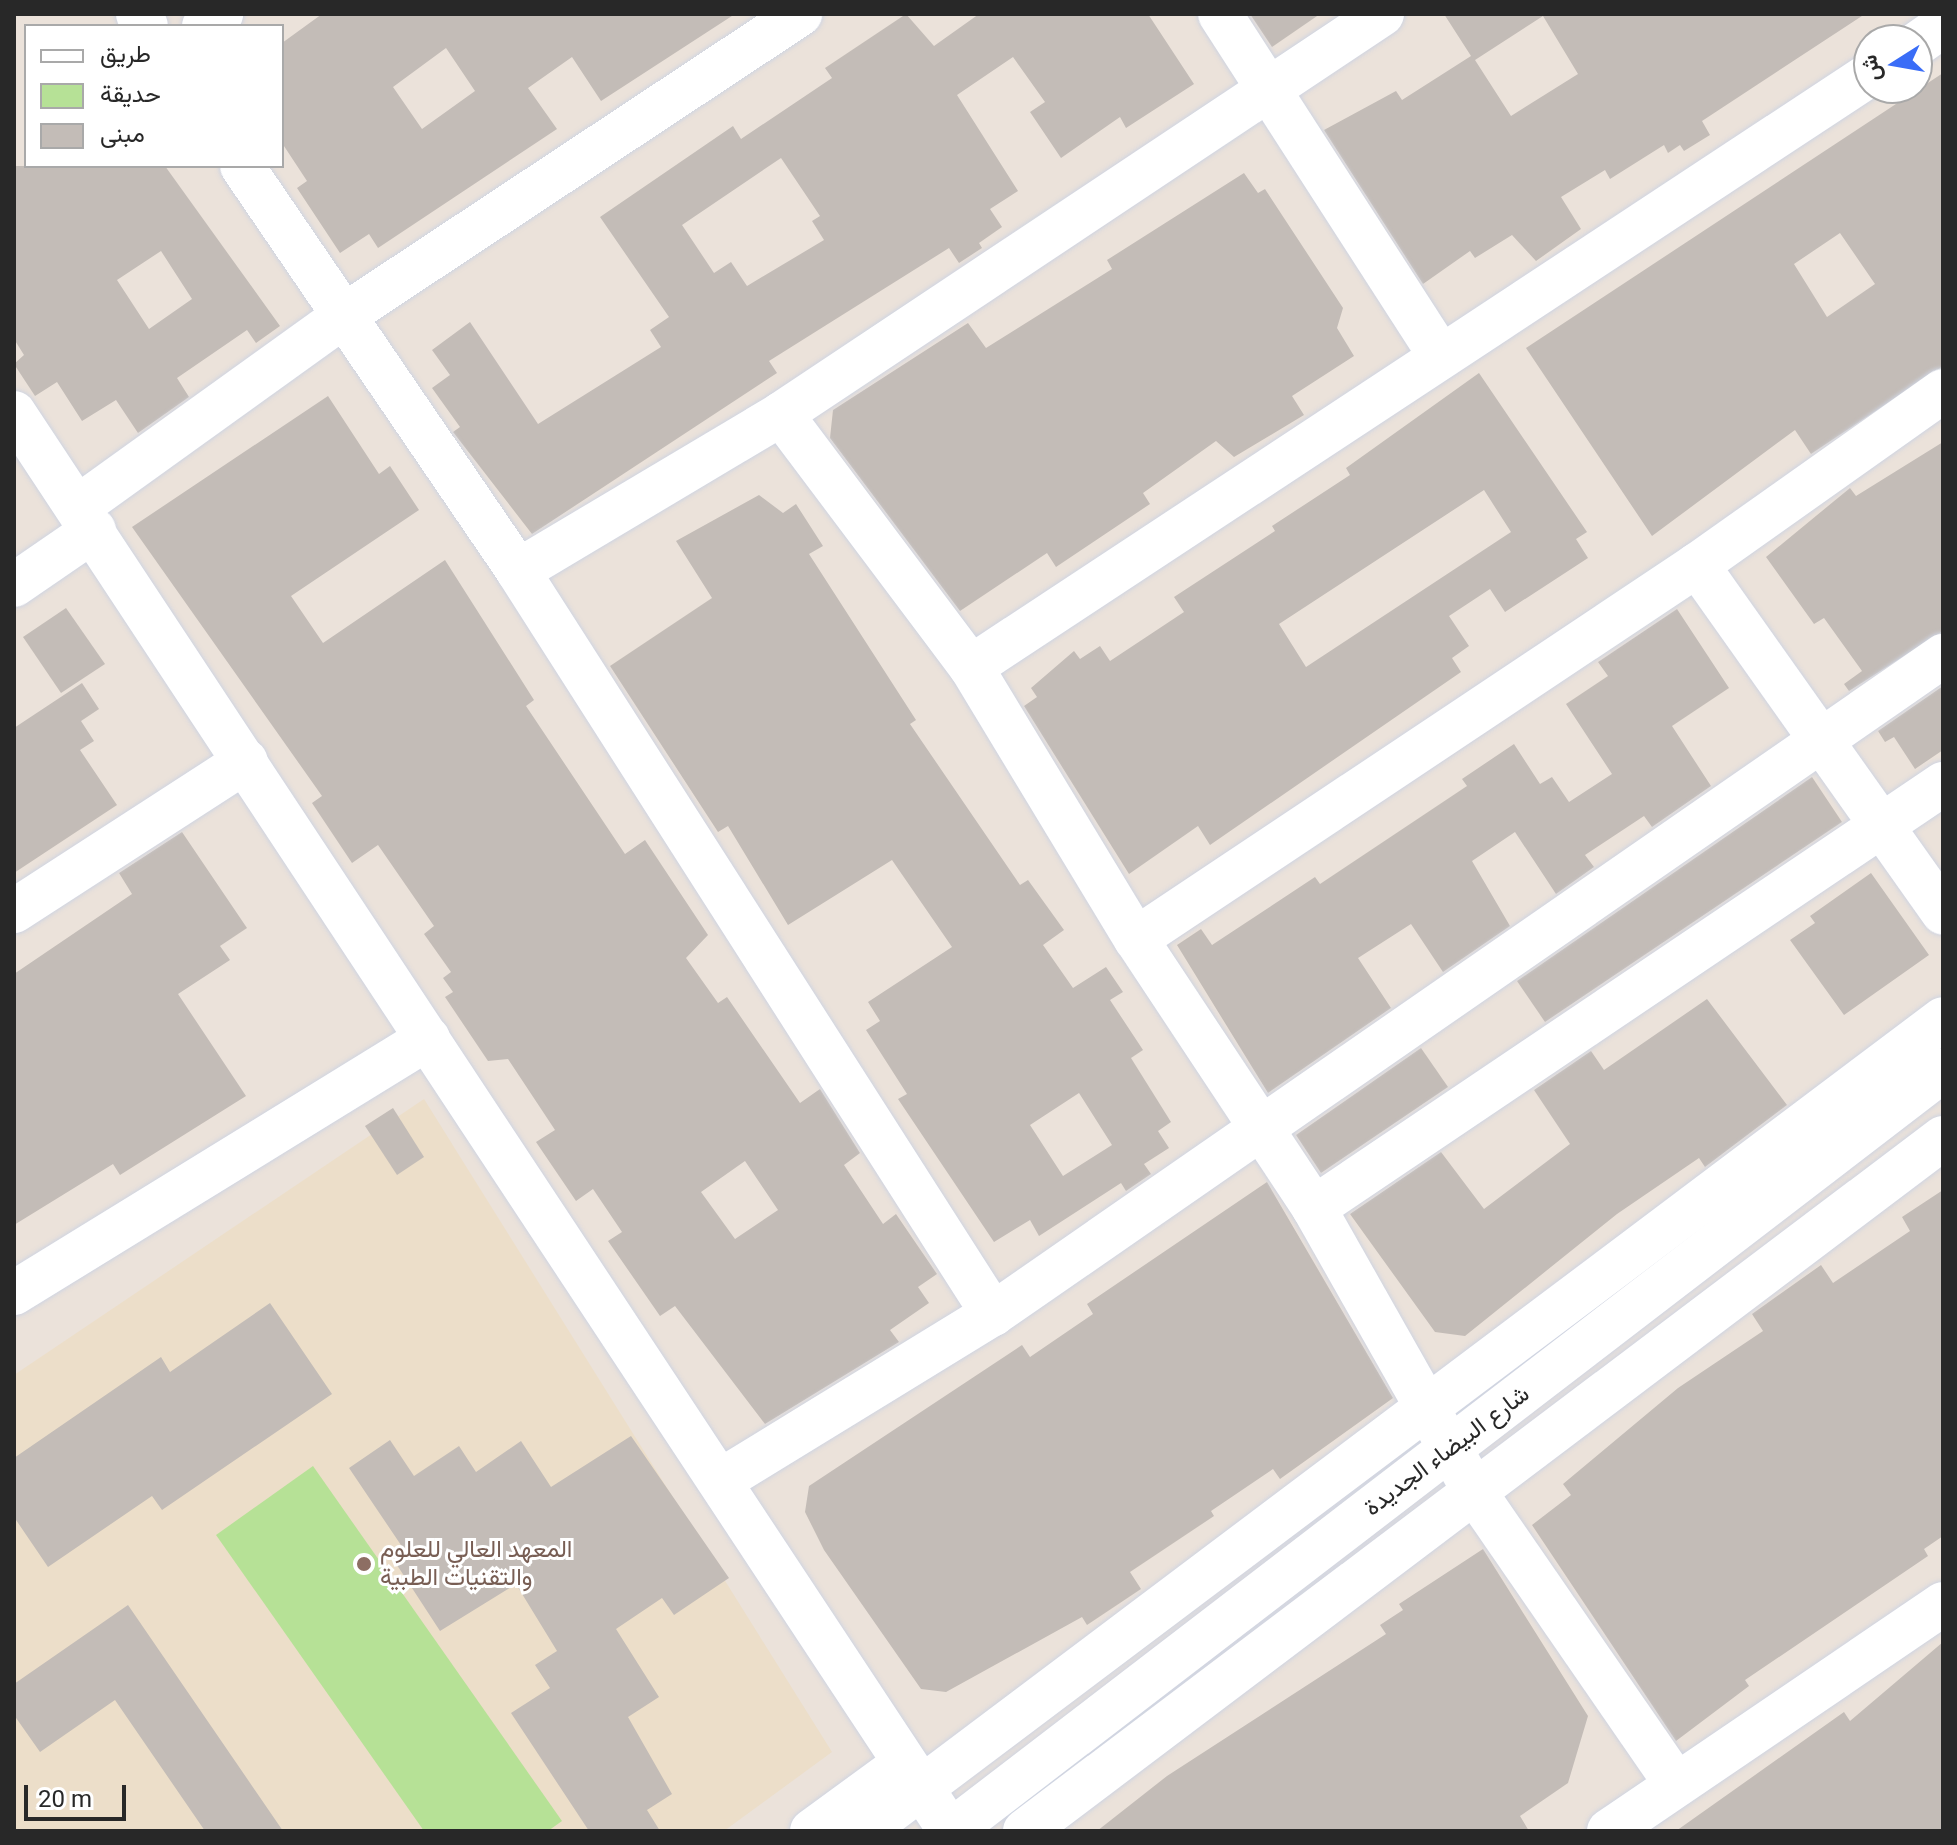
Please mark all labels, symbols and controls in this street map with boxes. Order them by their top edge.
legend [24,24,284,168]
north arrow [1853,24,1933,104]
text: طريق [100,40,151,68]
text: ش [1856,53,1886,84]
text: حديقة [100,80,161,108]
text: مبنى [100,120,145,148]
street label: شارع البيضاء الجديدة [1359,1380,1535,1522]
place label: المعهد العالي للعلوم والتقنيات الطبية [380,1536,572,1592]
marker: المعهد العالي للعلوم والتقنيات الطبية [355,1555,373,1573]
scale bar [28,1769,130,1819]
text: 20 m [38,1785,92,1813]

